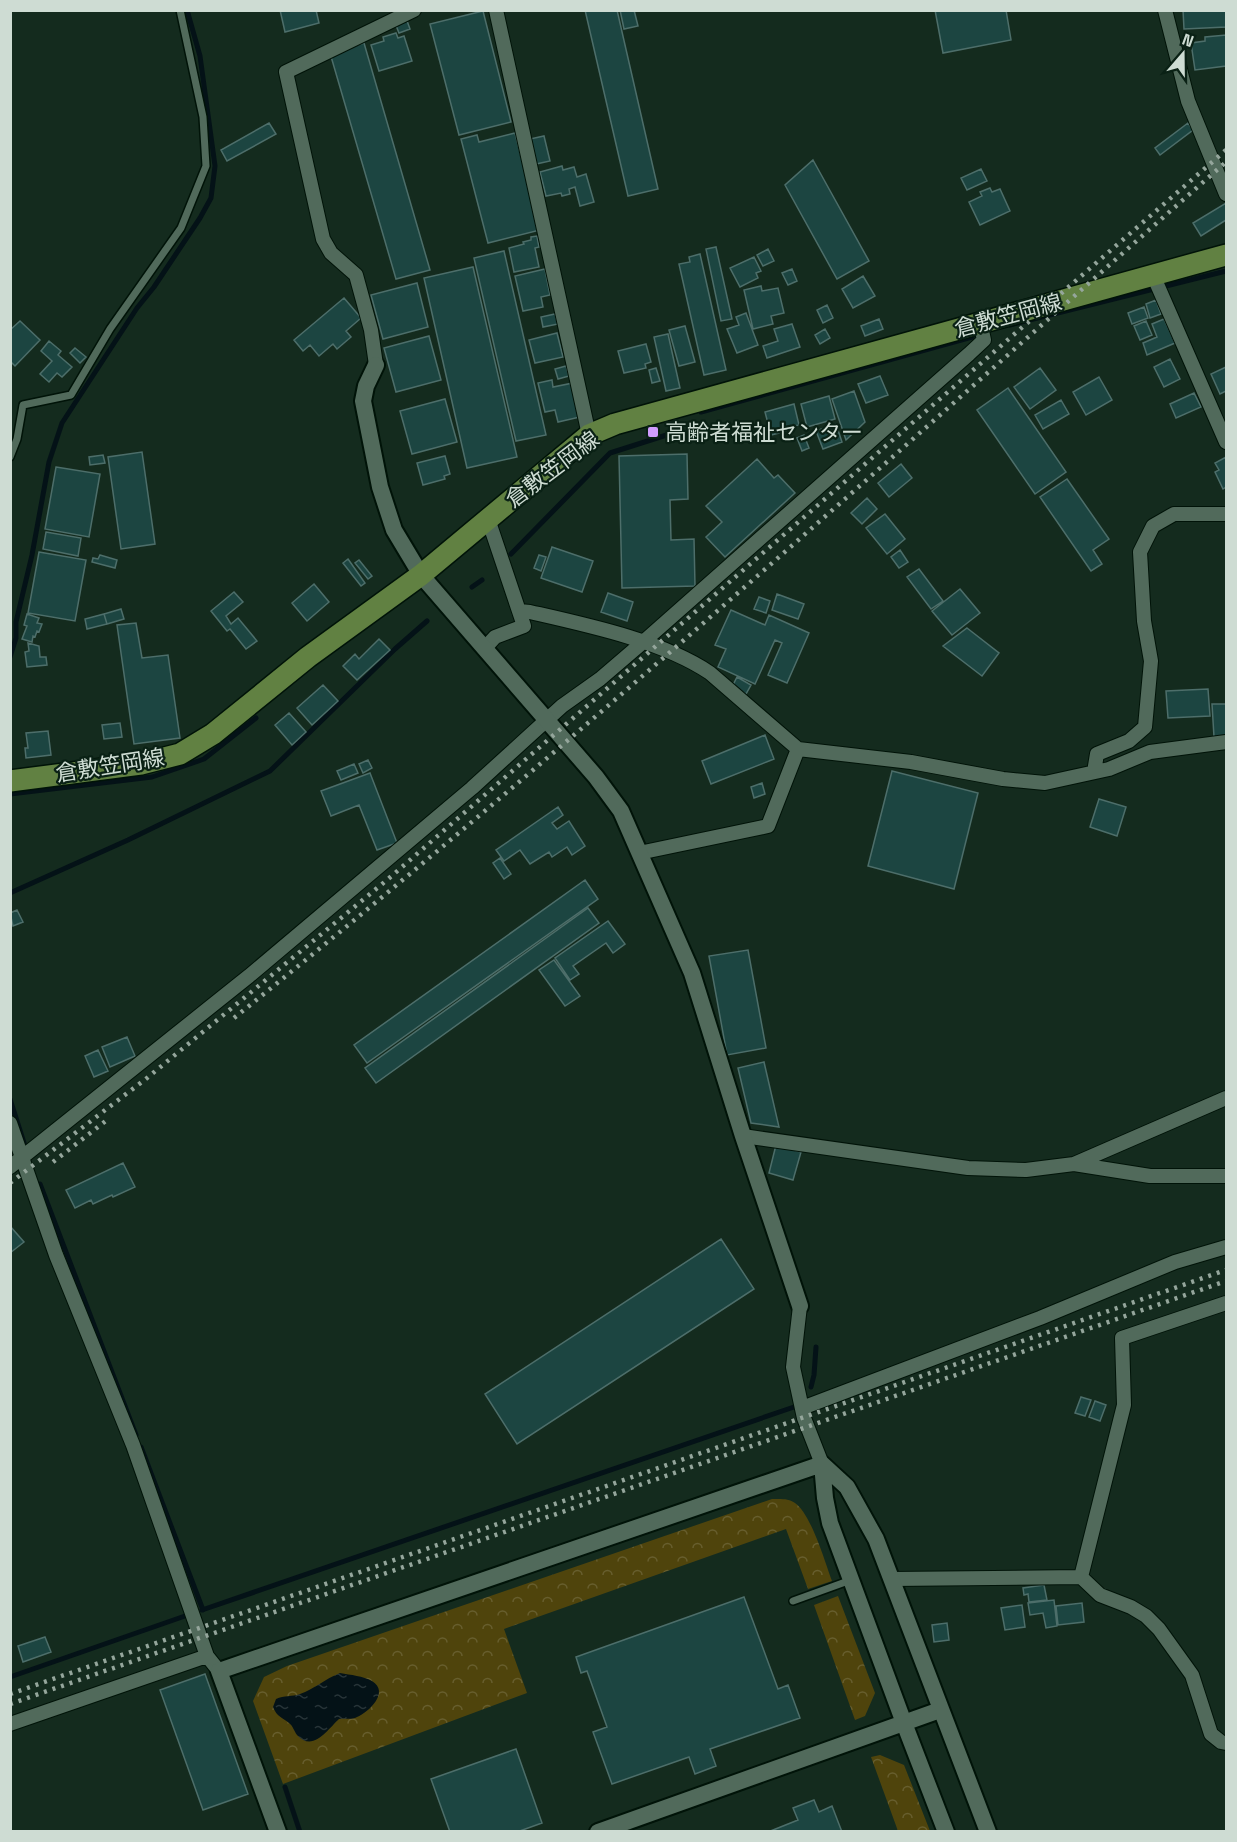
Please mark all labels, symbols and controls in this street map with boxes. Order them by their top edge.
north arrow [1153,24,1213,84]
text: N [1179,29,1197,52]
street label: 倉敷笠岡線 [951,287,1065,343]
place label: 高齢者福祉センター [665,418,863,446]
street label: 倉敷笠岡線 [500,425,604,513]
marker: 高齢者福祉センター [646,425,660,439]
street label: 倉敷笠岡線 [53,743,167,787]

